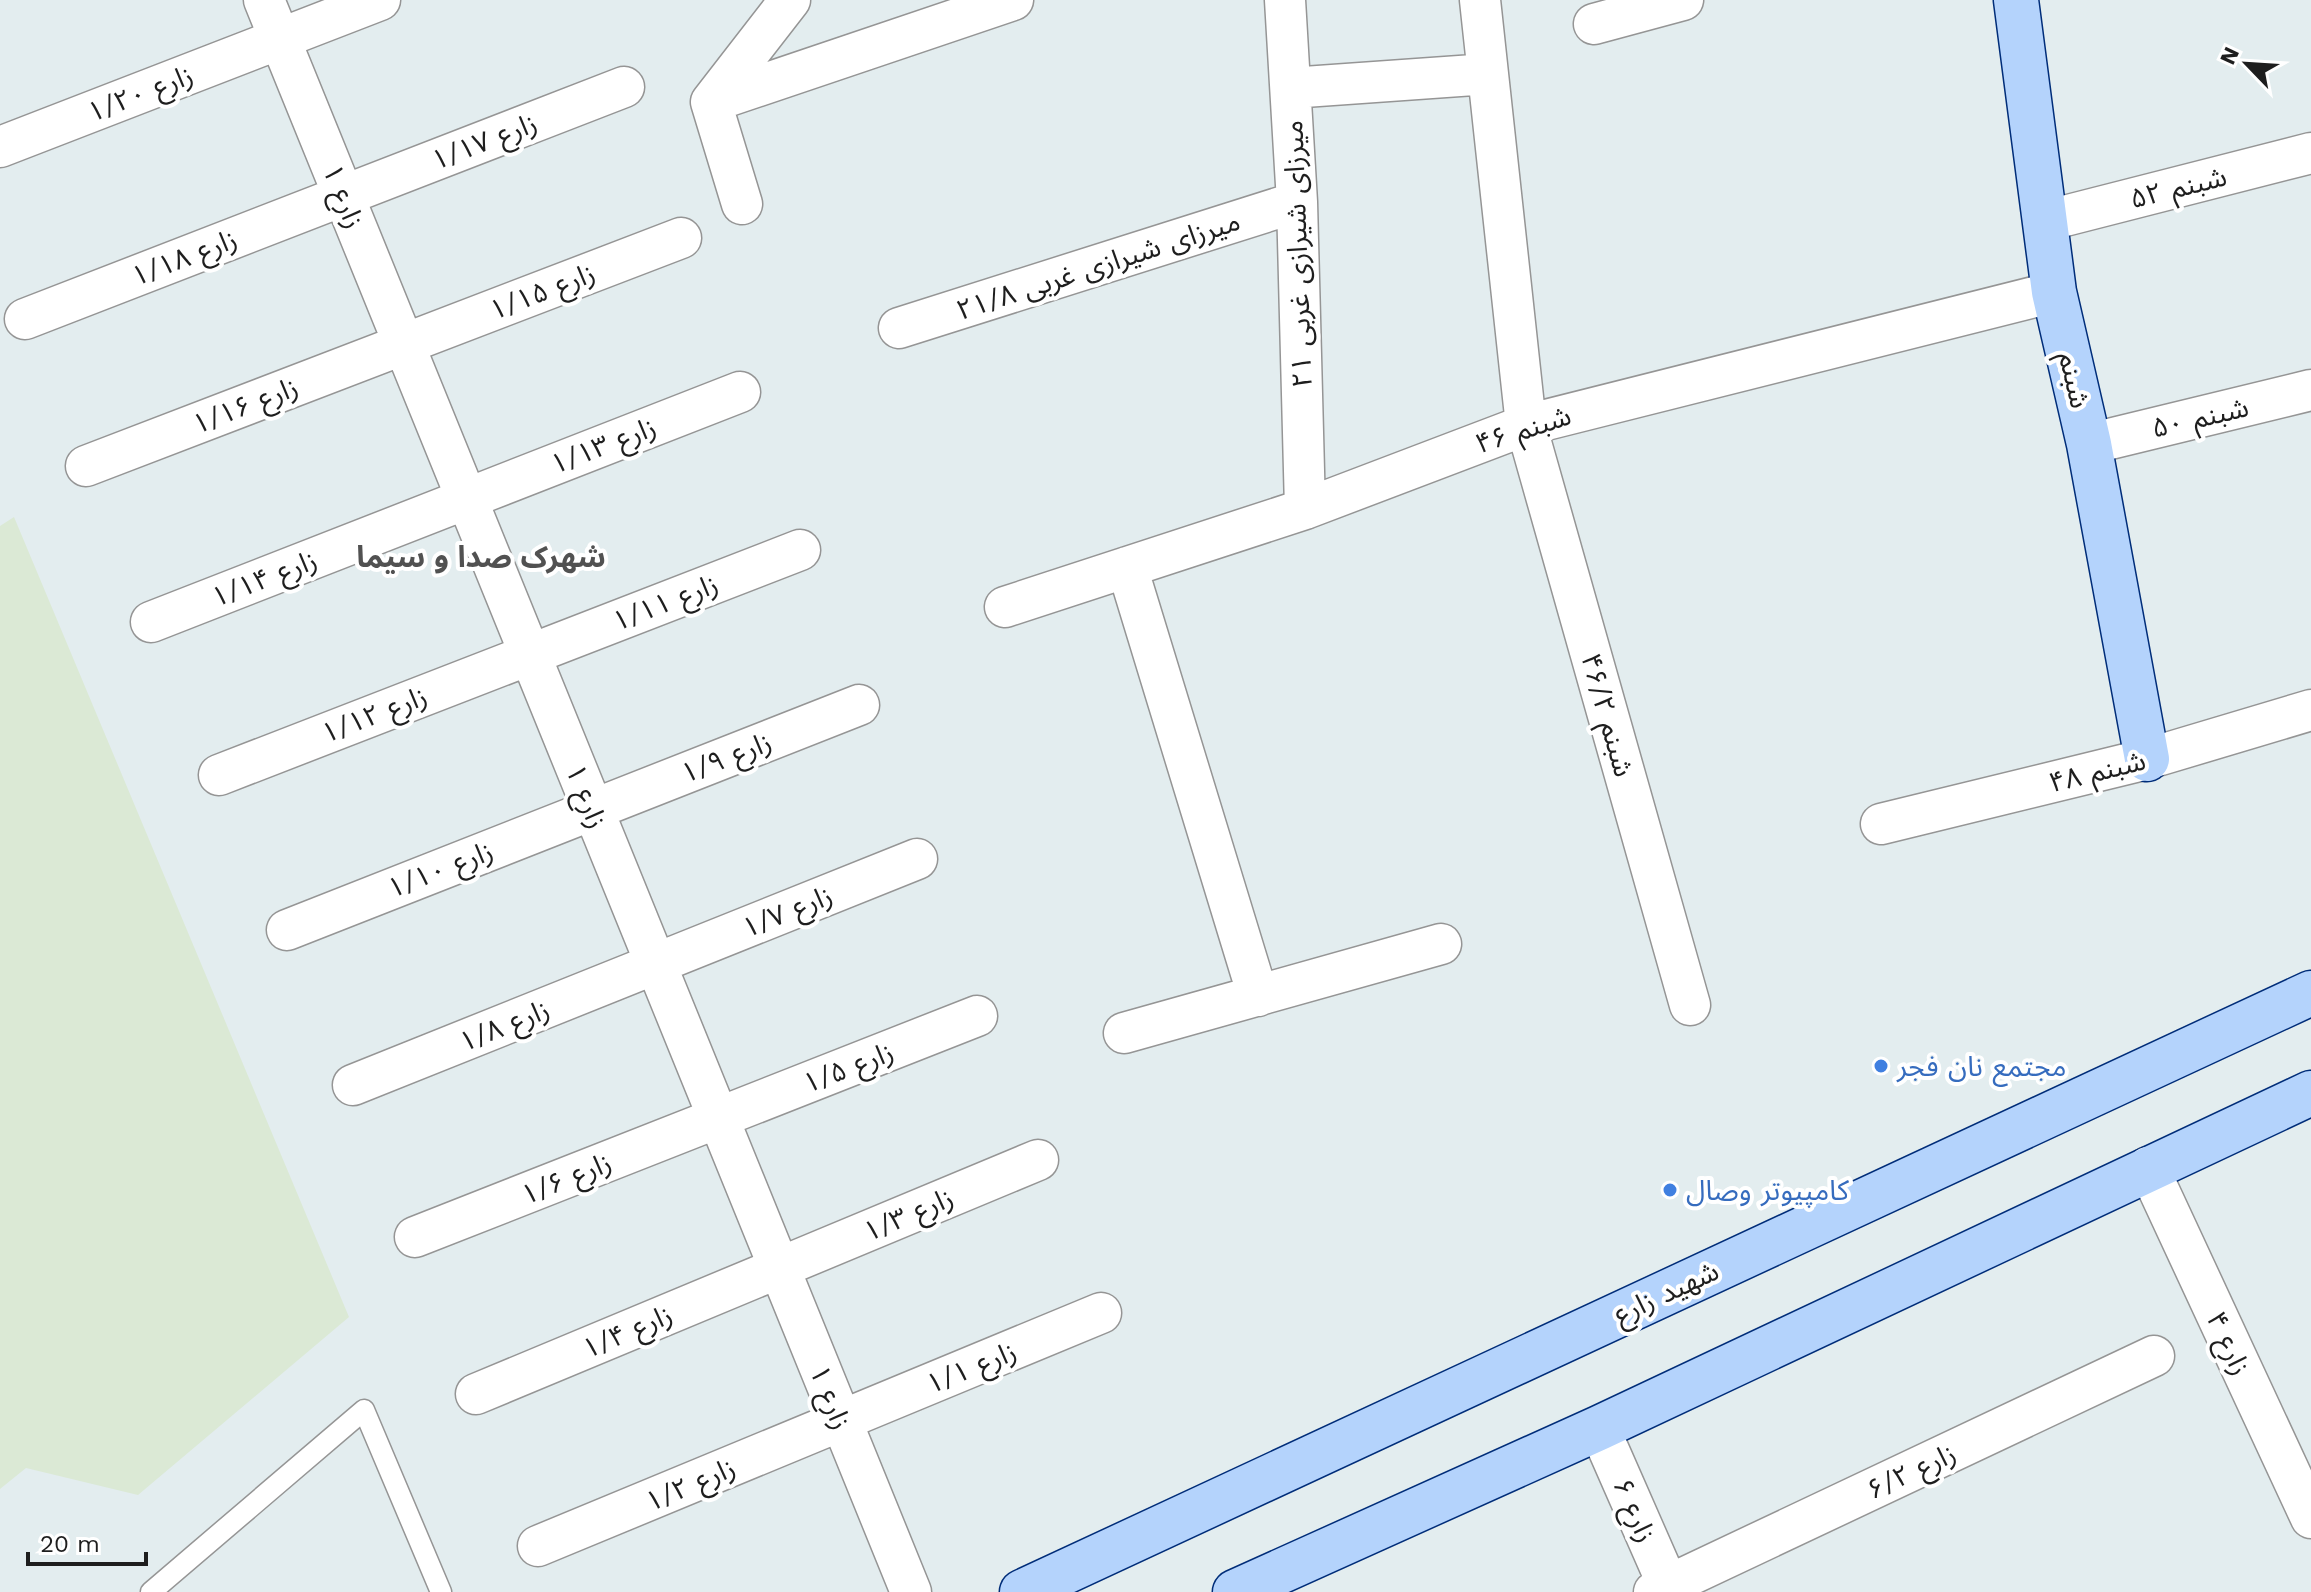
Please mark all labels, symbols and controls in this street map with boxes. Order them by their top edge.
north arrow [2207,24,2287,104]
text: N [2215,43,2244,68]
street label: ۱/۲۰ زارع [83,58,199,132]
street label: ۱/۱۷ زارع [427,106,543,180]
street label: ۲۱ میرزای شیرازی غربی [1276,120,1319,388]
street label: ۱ زارع [312,159,371,235]
street label: ۵۲ شبنم [2126,160,2231,220]
street label: ۲۱/۸ میرزای شیرازی غربی [952,204,1244,327]
street label: ۱/۱۸ زارع [127,222,243,296]
street label: ۱/۱۵ زارع [485,256,601,330]
street label: شبنم [2047,349,2097,413]
street label: ۱/۱۶ زارع [188,370,304,444]
street label: ۵۰ شبنم [2148,390,2253,450]
street label: ۴۶ شبنم [1471,399,1577,465]
street label: ۱/۱۳ زارع [546,410,662,484]
district label: شهرک صدا و سیما [356,539,606,574]
street label: ۱/۱۴ زارع [207,543,323,617]
street label: ۱/۱۱ زارع [608,567,724,641]
street label: ۴۶/۲ شبنم [1569,650,1641,782]
street label: ۱/۱۲ زارع [317,679,433,753]
street label: ۱/۹ زارع [676,725,778,794]
street label: ۴۸ شبنم [2045,744,2150,804]
street label: ۱ زارع [555,759,614,835]
street label: ۱/۱۰ زارع [383,834,499,908]
street label: ۱/۷ زارع [737,878,839,948]
street label: ۱/۸ زارع [454,992,556,1062]
street label: ۱/۵ زارع [798,1035,900,1104]
place label: مجتمع نان فجر [1896,1050,2066,1087]
marker: مجتمع نان فجر [1872,1057,1890,1075]
street label: ۱/۶ زارع [516,1145,618,1215]
place label: کامپیوتر وصال [1686,1174,1849,1208]
street label: ۱/۳ زارع [858,1181,960,1252]
marker: کامپیوتر وصال [1661,1181,1679,1199]
street label: شهید زارع [1609,1254,1726,1335]
street label: ۱/۴ زارع [577,1298,679,1369]
street label: ۴ زارع [2196,1306,2258,1382]
street label: ۱/۱ زارع [921,1334,1023,1404]
street label: ۱ زارع [799,1360,858,1436]
street label: ۶/۲ زارع [1861,1437,1963,1510]
street label: ۱/۲ زارع [640,1451,742,1522]
street label: ۶ زارع [1602,1473,1663,1549]
scale bar [28,1516,146,1566]
text: 20 m [40,1530,100,1558]

